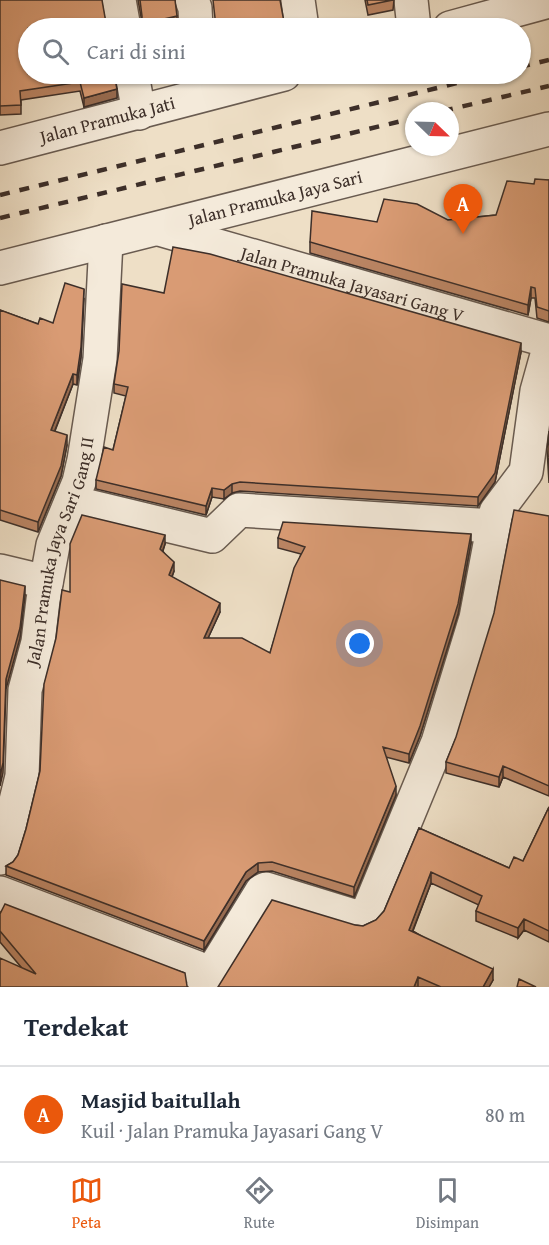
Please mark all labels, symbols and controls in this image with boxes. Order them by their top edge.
search box [18,18,531,84]
icon: search [39,35,72,68]
text: Cari di sini [87,35,186,67]
street label: Jalan Pramuka Jati [35,89,178,151]
north arrow [405,102,459,156]
street label: Jalan Pramuka Jaya Sari [183,163,365,233]
pin: A [444,184,482,234]
street label: Jalan Pramuka Jayasari Gang V [236,239,467,329]
street label: Jalan Pramuka Jaya Sari Gang II [18,435,100,670]
your location [345,629,374,658]
text: Terdekat [24,1007,128,1046]
text: Masjid baitullah [81,1084,241,1116]
text: A [37,1100,50,1129]
text: 80 m [485,1100,525,1129]
text: Kuil · Jalan Pramuka Jayasari Gang V [81,1116,383,1145]
tab: Peta [70,1174,103,1234]
tab: Rute [243,1174,276,1234]
tab: Disimpan [416,1174,479,1234]

